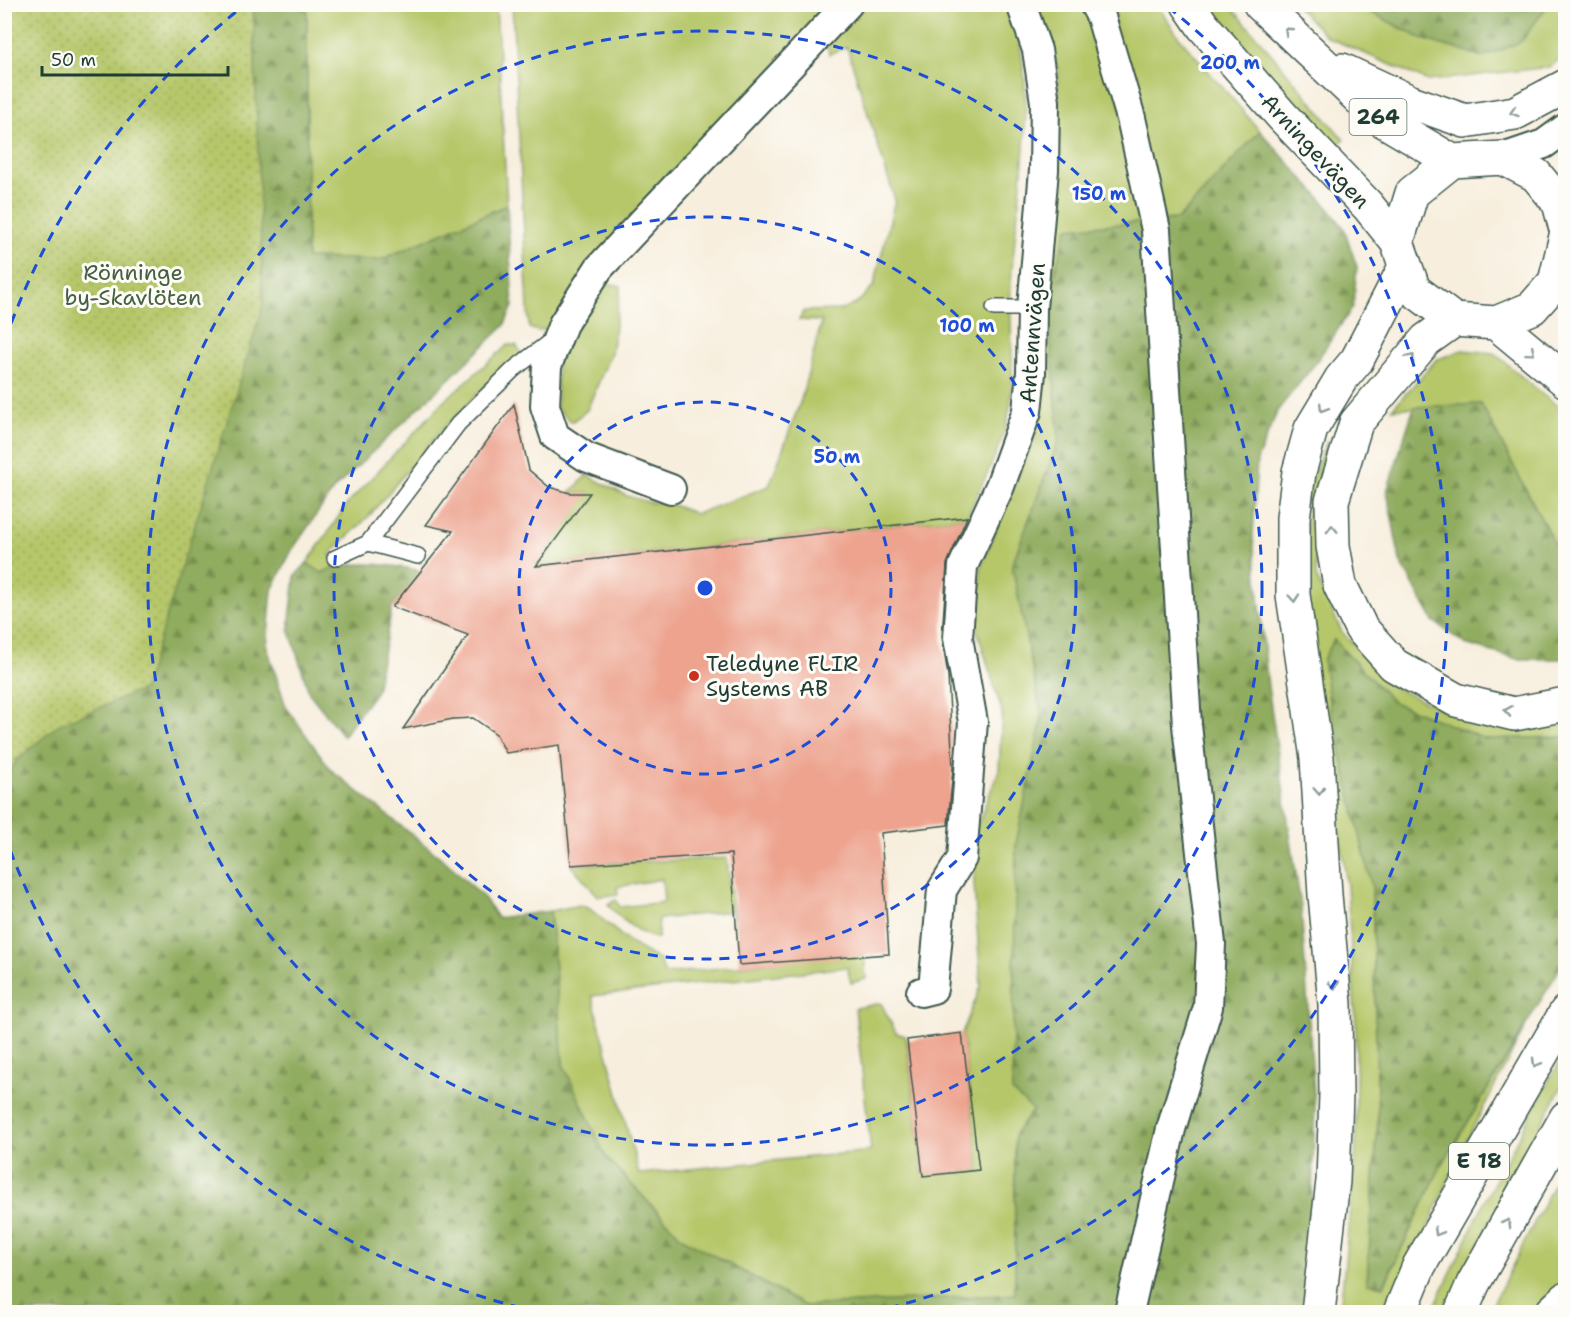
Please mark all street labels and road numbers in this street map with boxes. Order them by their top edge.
street label: Arningevägen [1255,88,1376,215]
road number: 264 [1350,99,1406,135]
street label: Antennvägen [1013,262,1052,404]
road number: E 18 [1449,1143,1509,1179]

